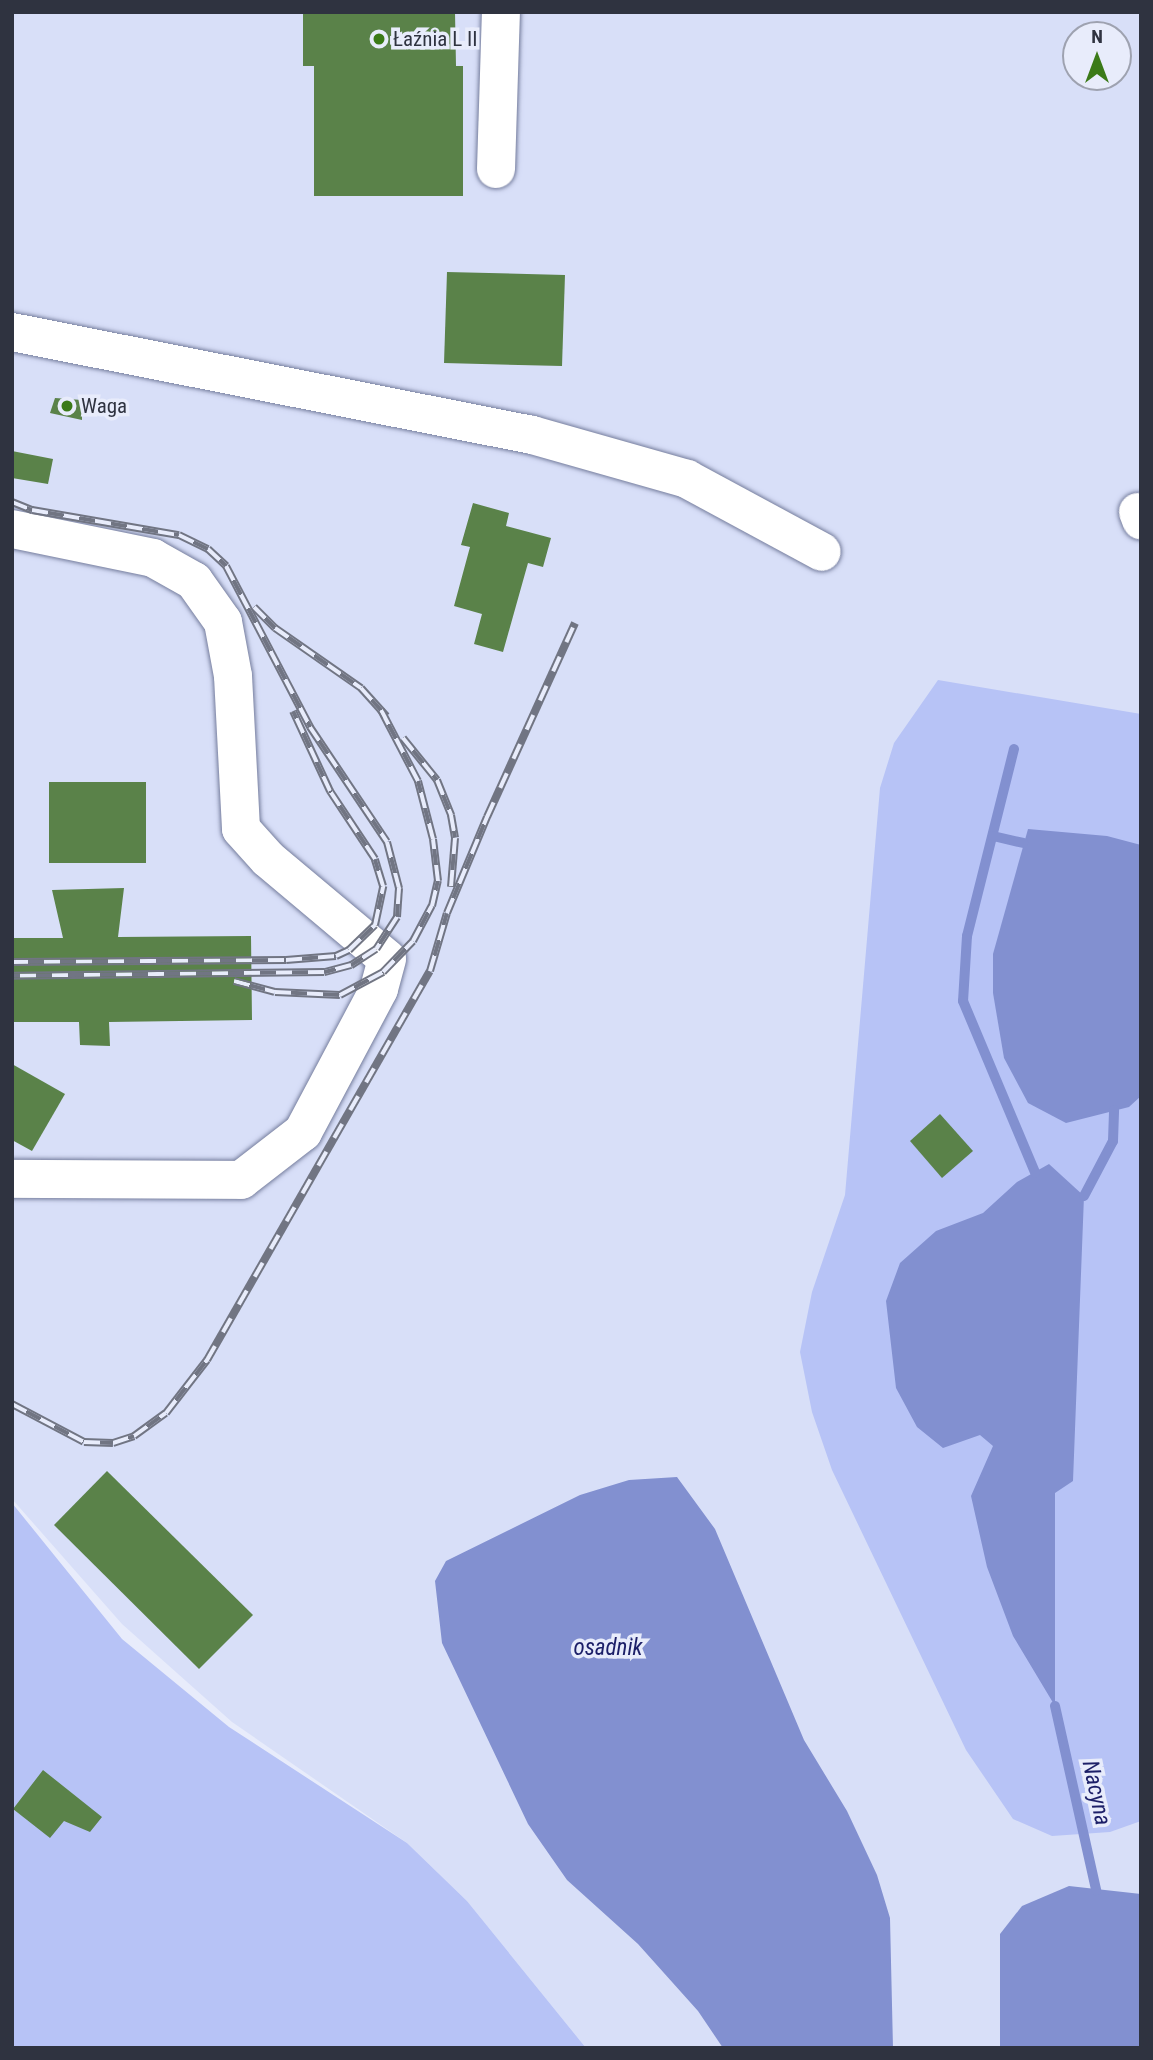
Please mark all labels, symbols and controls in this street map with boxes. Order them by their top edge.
north arrow [1062,21,1132,91]
text: N [1091,25,1103,48]
place label: Łaźnia L II [393,26,477,52]
marker: Łaźnia L II [371,31,387,47]
place label: Waga [81,393,127,419]
marker: Waga [59,398,75,414]
water label: osadnik [573,1634,643,1662]
water label: Nacyna [1076,1758,1116,1828]

